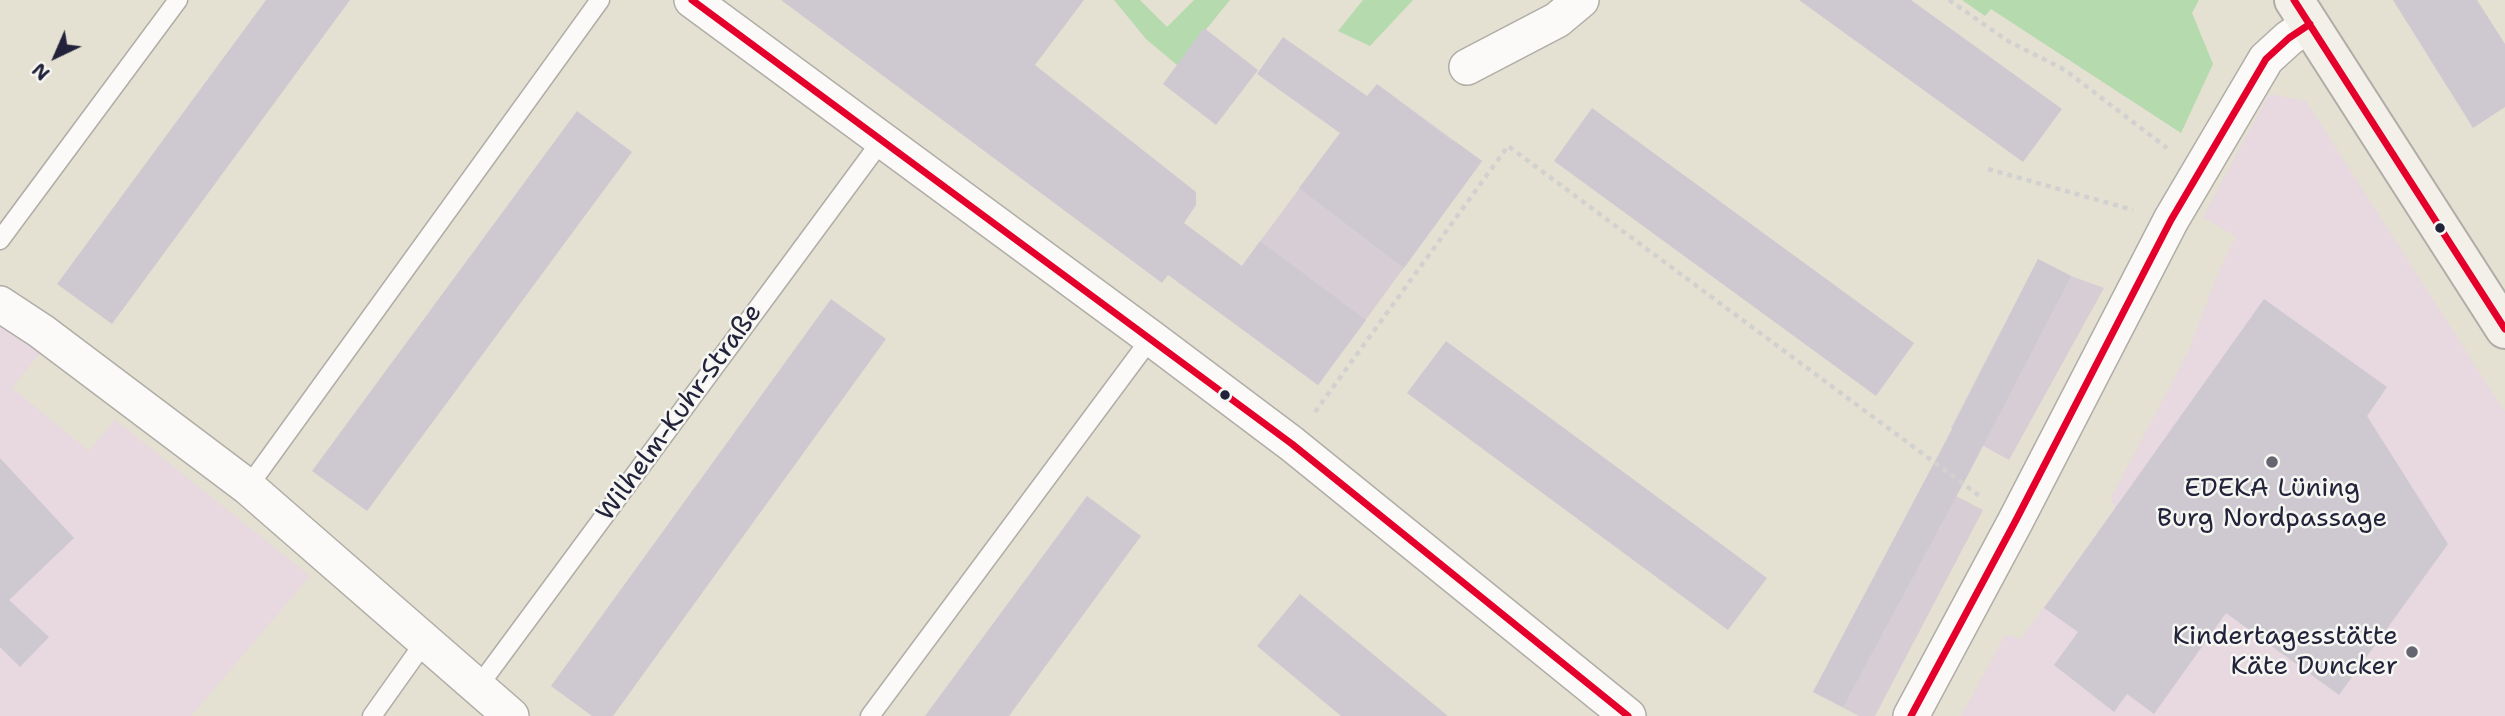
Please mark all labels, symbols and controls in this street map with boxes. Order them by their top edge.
north arrow [21,21,91,91]
text: N [27,57,55,86]
unlabelled marker [2433,221,2447,235]
street label: Wilhelm-Kuhr-Straße [591,298,769,528]
unlabelled marker [1218,388,1232,402]
marker: EDEKA Lüning Burg Nordpassage [2264,454,2280,470]
place label: EDEKA Lüning Burg Nordpassage [2157,473,2387,534]
place label: Kindertagesstätte Käte Duncker [2173,621,2398,682]
marker: Kindertagesstätte Käte Duncker [2404,644,2420,660]

